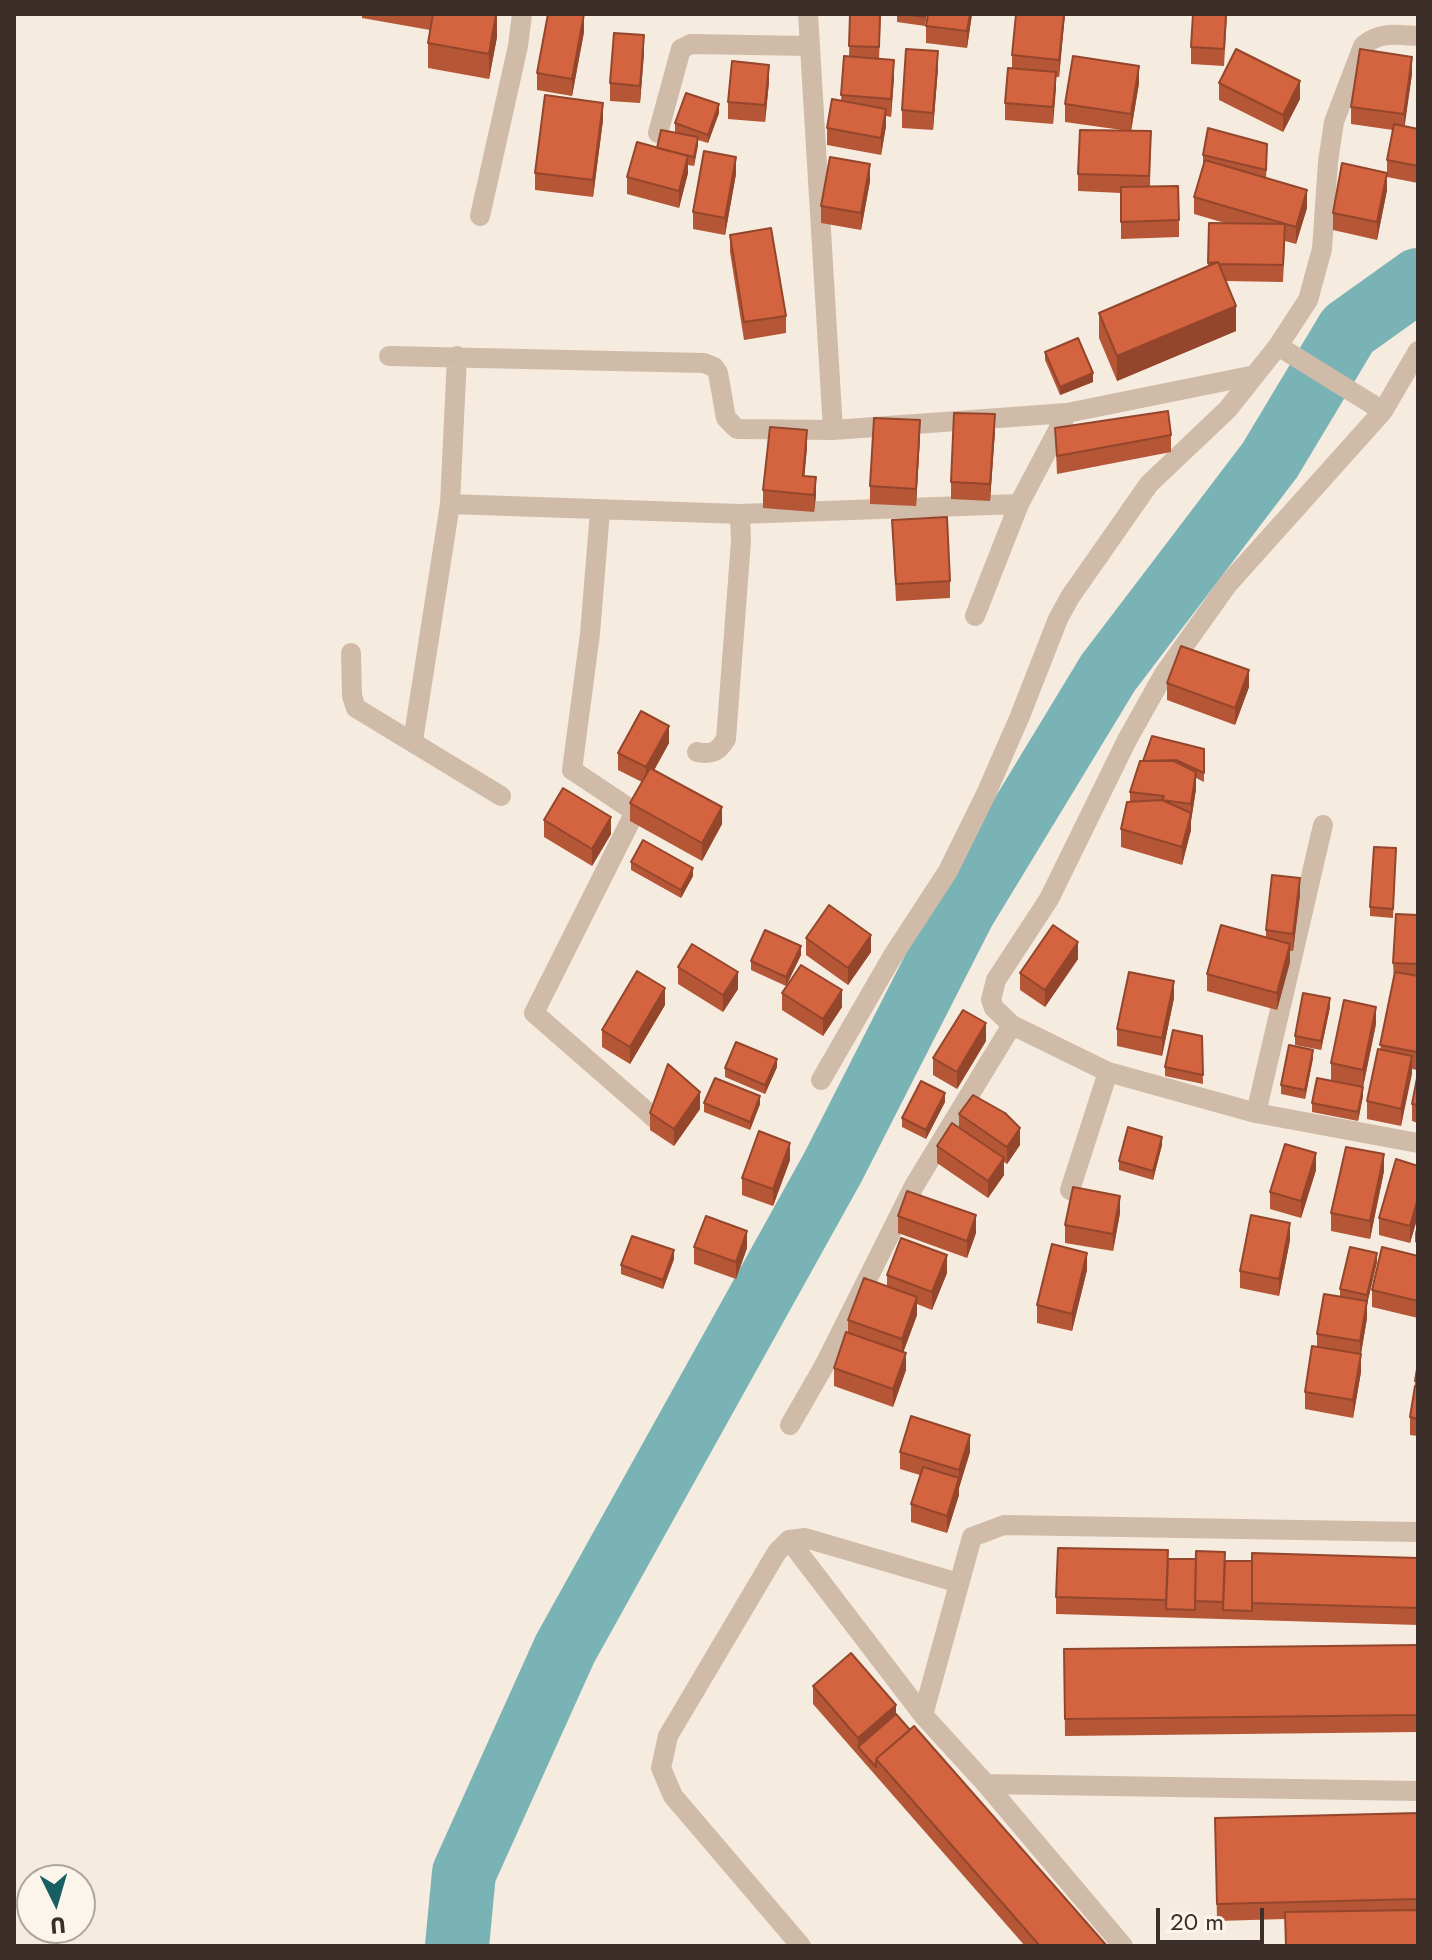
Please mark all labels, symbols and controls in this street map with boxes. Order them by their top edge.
north arrow [16,1864,96,1944]
scale bar [1160,1892,1268,1942]
text: 20 m [1170,1904,1224,1939]
text: U [49,1909,67,1943]

